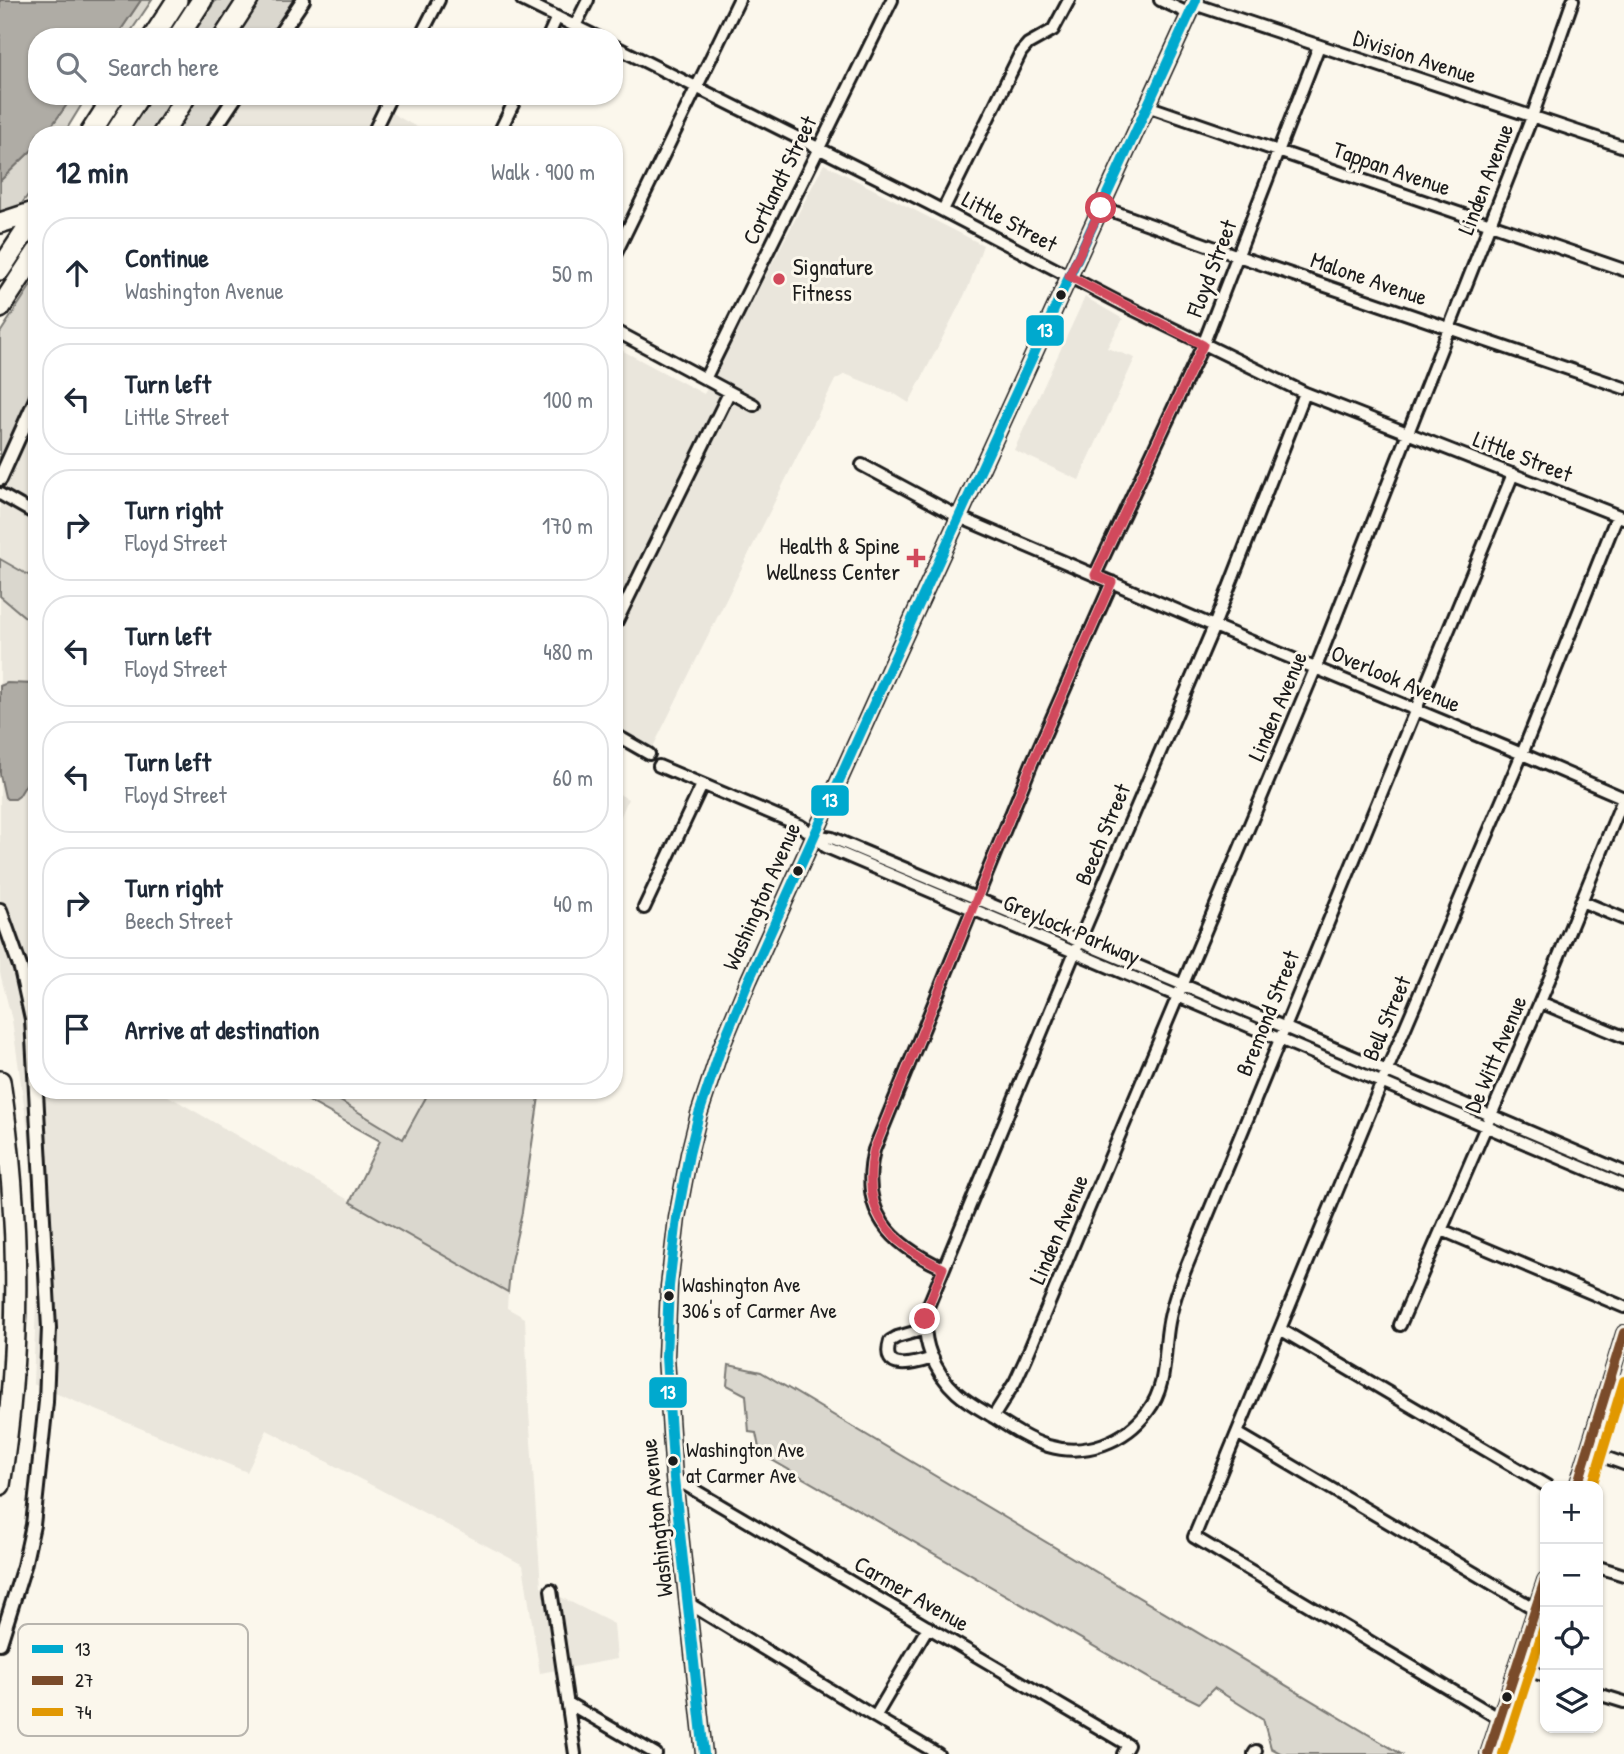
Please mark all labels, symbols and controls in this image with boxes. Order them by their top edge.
street label: Division Avenue [1349,22,1481,90]
search box [28,28,623,105]
icon: search [52,48,90,86]
text: Search here [108,49,219,84]
street label: Cortlandt Street [734,109,824,250]
street label: Linden Avenue [1450,119,1520,239]
street label: Tappan Avenue [1329,133,1455,203]
text: 12 min [56,152,129,192]
text: Walk · 900 m [491,156,595,187]
street label: Little Street [957,183,1064,260]
route start [1085,192,1116,223]
street label: Floyd Street [1178,214,1244,322]
text: Continue [125,240,209,275]
street label: Malone Avenue [1307,244,1431,312]
place label: Signature Fitness [792,251,873,308]
icon: ahead [58,254,96,292]
text: 50 m [552,258,593,289]
marker: Signature Fitness [771,271,787,287]
text: Washington Avenue [125,275,284,306]
unlabelled marker [1054,288,1068,302]
line badge: 13 [1025,314,1065,347]
text: 13 [1037,317,1053,343]
text: Turn left [125,366,211,401]
icon: left [58,380,96,418]
text: 100 m [543,384,593,415]
text: Little Street [125,401,229,432]
street label: Little Street [1469,423,1578,489]
text: Turn right [125,492,223,527]
icon: right [58,506,96,544]
text: 170 m [542,510,593,541]
text: Floyd Street [125,527,227,558]
place label: Health & Spine Wellness Center [766,530,900,587]
marker: Health & Spine Wellness Center [906,548,926,568]
text: Turn left [125,618,211,653]
icon: left [58,632,96,670]
text: 480 m [543,636,593,667]
street label: Overlook Avenue [1327,637,1465,719]
street label: Linden Avenue [1240,646,1314,766]
text: Floyd Street [125,653,227,684]
text: Turn left [125,744,211,779]
icon: left [58,758,96,796]
text: 60 m [553,762,593,793]
street label: Beech Street [1067,778,1138,889]
text: Floyd Street [125,779,227,810]
line badge: 13 [810,784,850,817]
text: 13 [822,787,838,813]
street label: Washington Avenue [715,817,807,975]
unlabelled marker [791,864,805,878]
text: Turn right [125,870,223,905]
icon: right [58,884,96,922]
street label: Greylock Parkway [999,886,1145,972]
text: 40 m [553,888,593,919]
text: Beech Street [125,905,232,936]
street label: Bremond Street [1228,945,1307,1080]
street label: Bell Street [1354,970,1418,1065]
street label: De Witt Avenue [1456,991,1534,1117]
icon: arrive [58,1010,96,1048]
text: Arrive at destination [125,1012,320,1047]
street label: Linden Avenue [1021,1169,1095,1289]
place label: Washington Ave 306's of Carmer Ave [682,1270,837,1325]
marker: Washington Ave 306's of Carmer Ave [662,1289,676,1303]
route end [909,1303,940,1334]
line badge: 13 [648,1376,688,1409]
text: 13 [660,1379,676,1405]
place label: Washington Ave at Carmer Ave [686,1435,805,1490]
street label: Washington Avenue [632,1437,680,1599]
marker: Washington Ave at Carmer Ave [666,1454,680,1468]
map controls [1540,1481,1603,1733]
button: + [1540,1481,1603,1544]
button: − [1540,1544,1603,1607]
street label: Carmer Avenue [849,1548,975,1638]
button: locate [1540,1607,1603,1670]
legend [18,1624,248,1736]
text: 13 [75,1636,90,1662]
text: 27 [75,1667,93,1693]
button: layers [1540,1670,1603,1733]
unlabelled marker [1500,1690,1514,1704]
text: 74 [75,1699,92,1725]

